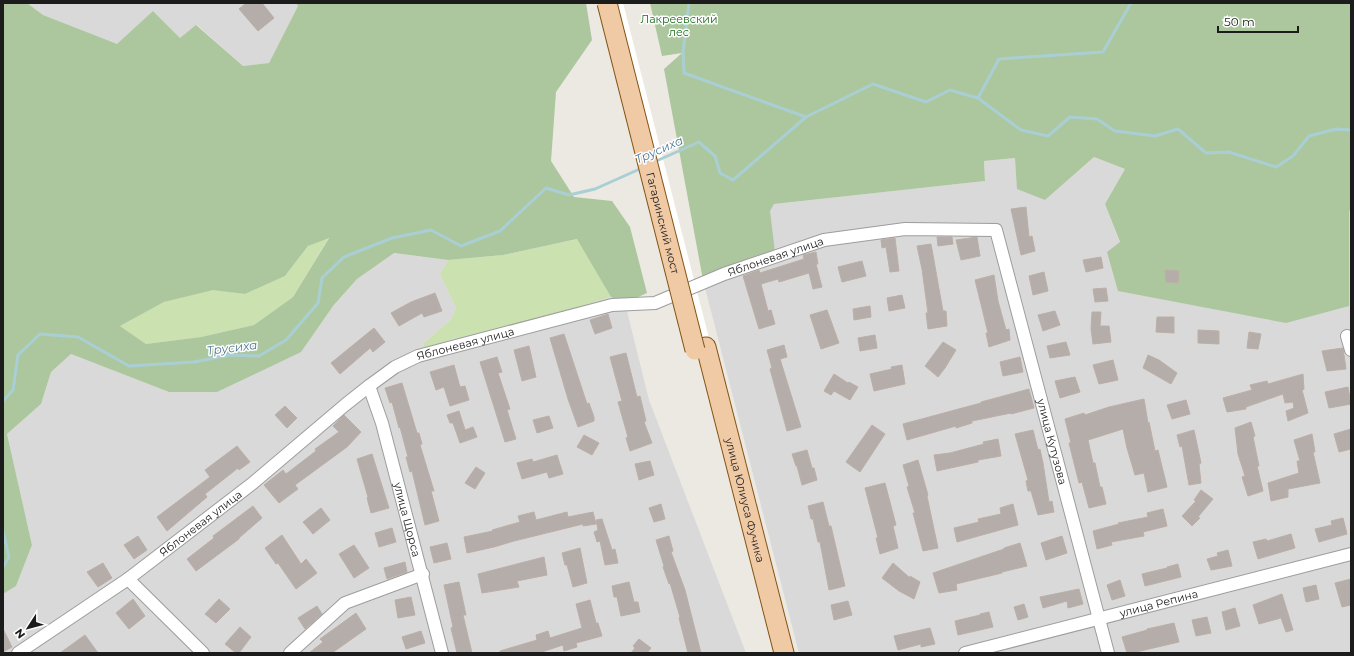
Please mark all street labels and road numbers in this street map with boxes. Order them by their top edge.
street label: Гагаринский мост [643,171,683,276]
street label: Яблоневая улица [726,234,825,279]
street label: Яблоневая улица [415,324,516,363]
street label: улица Кутузова [1034,396,1070,486]
street label: улица Юлиуса Фучика [722,435,768,564]
street label: улица Щорса [390,480,424,558]
street label: Яблоневая улица [156,487,245,559]
street label: улица Репина [1117,587,1200,620]

